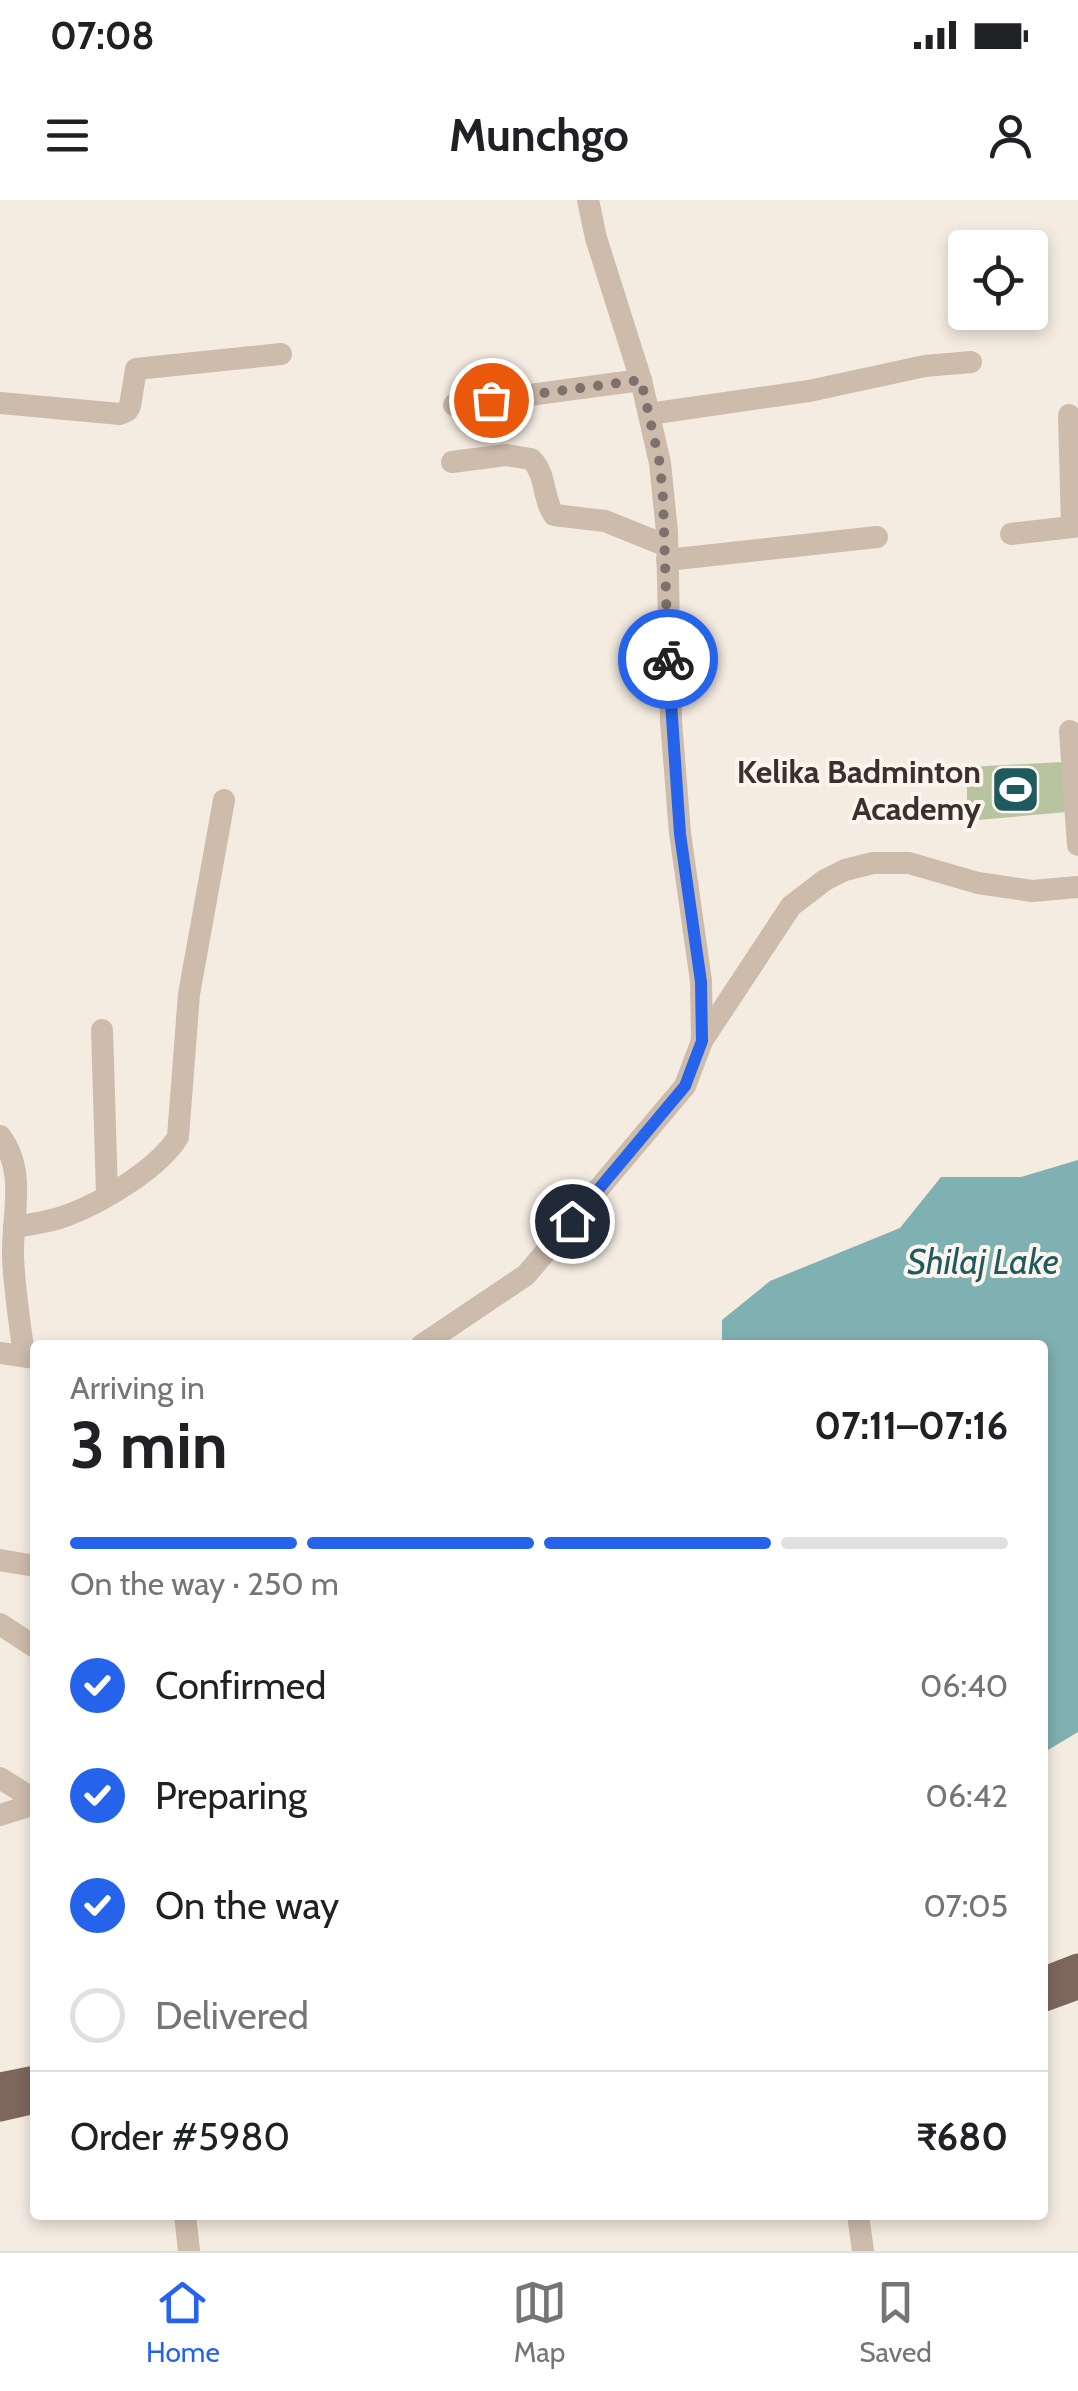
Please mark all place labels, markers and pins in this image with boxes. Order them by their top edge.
pin [449,358,534,443]
place label: Kelika Badminton Academy [737,752,982,828]
sports icon: Kelika Badminton Academy [990,764,1042,816]
pin [530,1179,615,1264]

